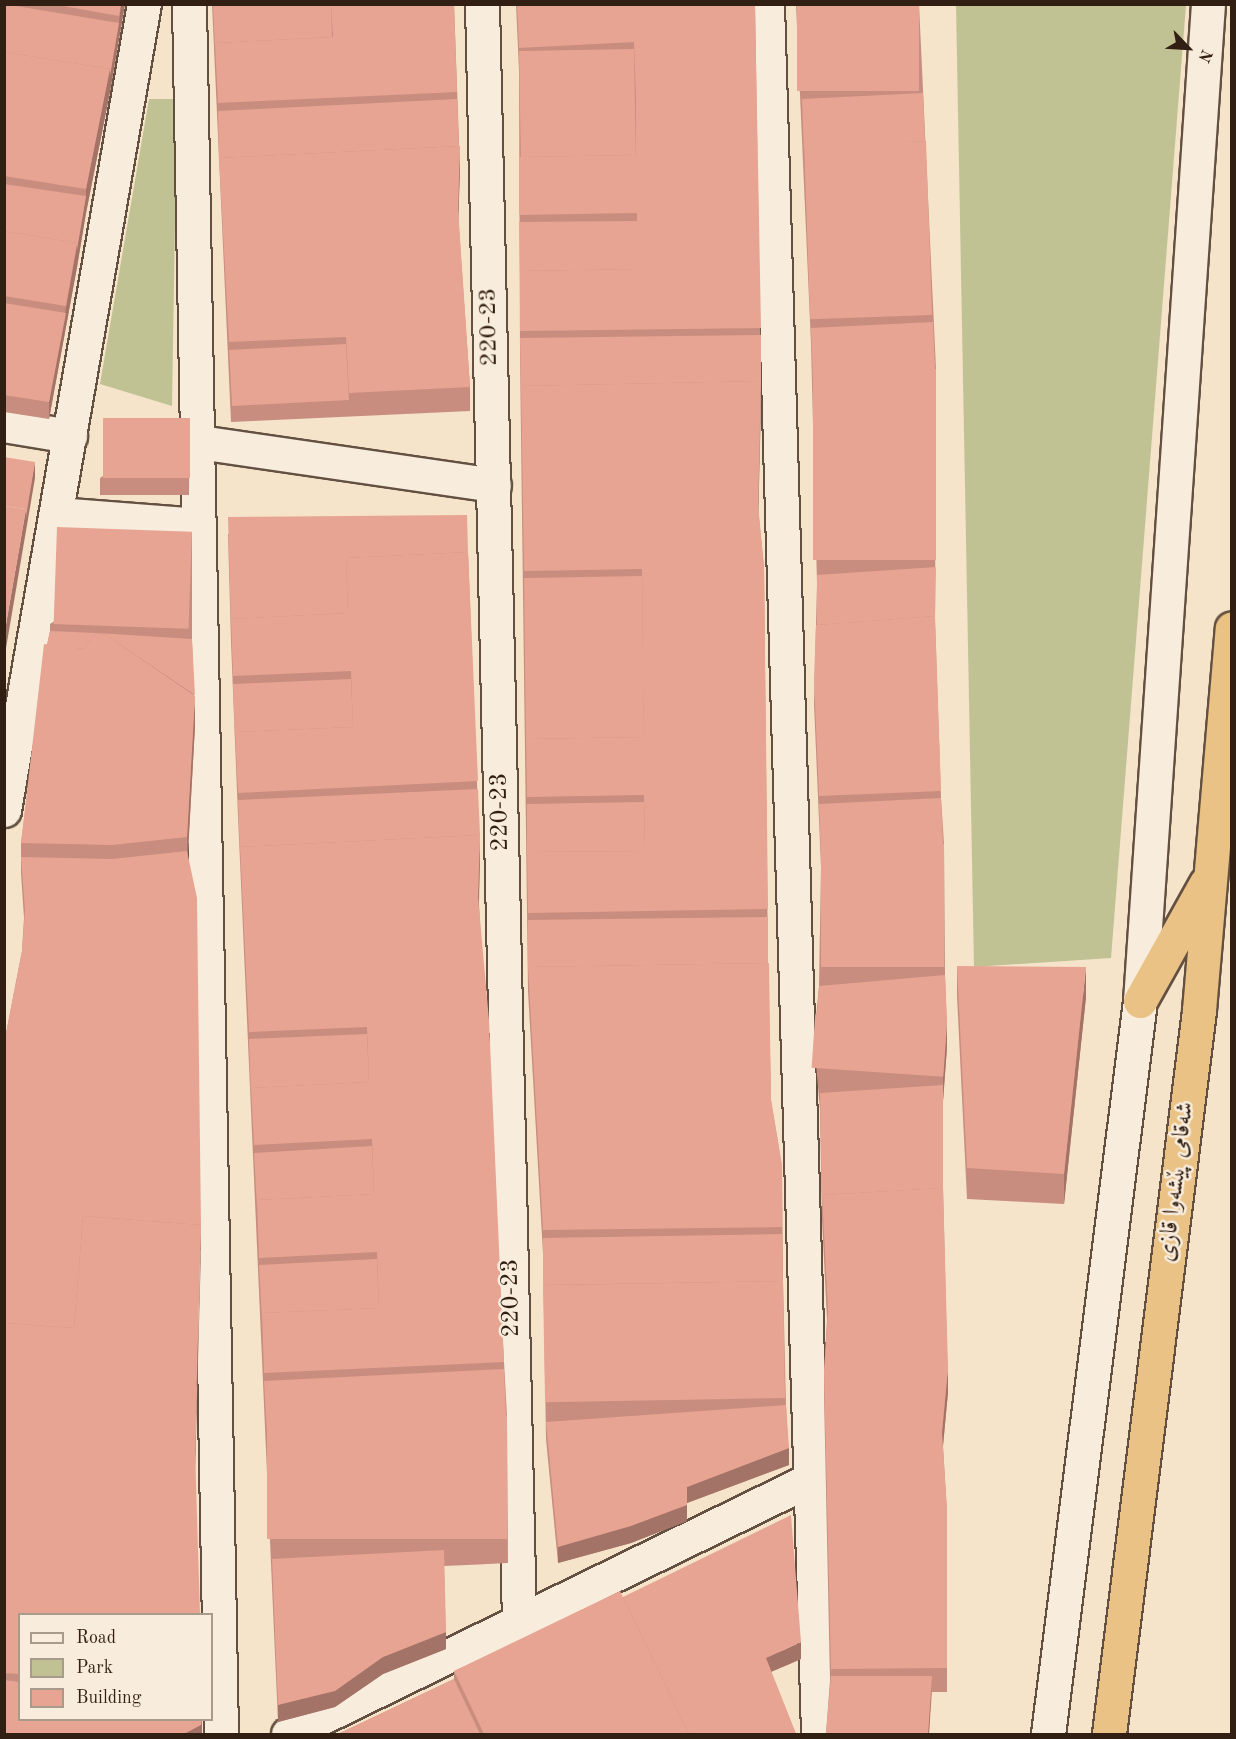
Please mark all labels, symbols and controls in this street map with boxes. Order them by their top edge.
north arrow [1158,18,1218,78]
text: N [1194,47,1214,65]
street label: 220-23 [475,288,505,366]
street label: 220-23 [486,773,516,851]
street label: شەقامی پێشەوا قازی [1153,1100,1201,1264]
street label: 220-23 [497,1259,527,1337]
legend [18,1613,213,1721]
text: Road [76,1629,116,1647]
text: Park [76,1659,113,1677]
text: Building [76,1689,141,1707]

